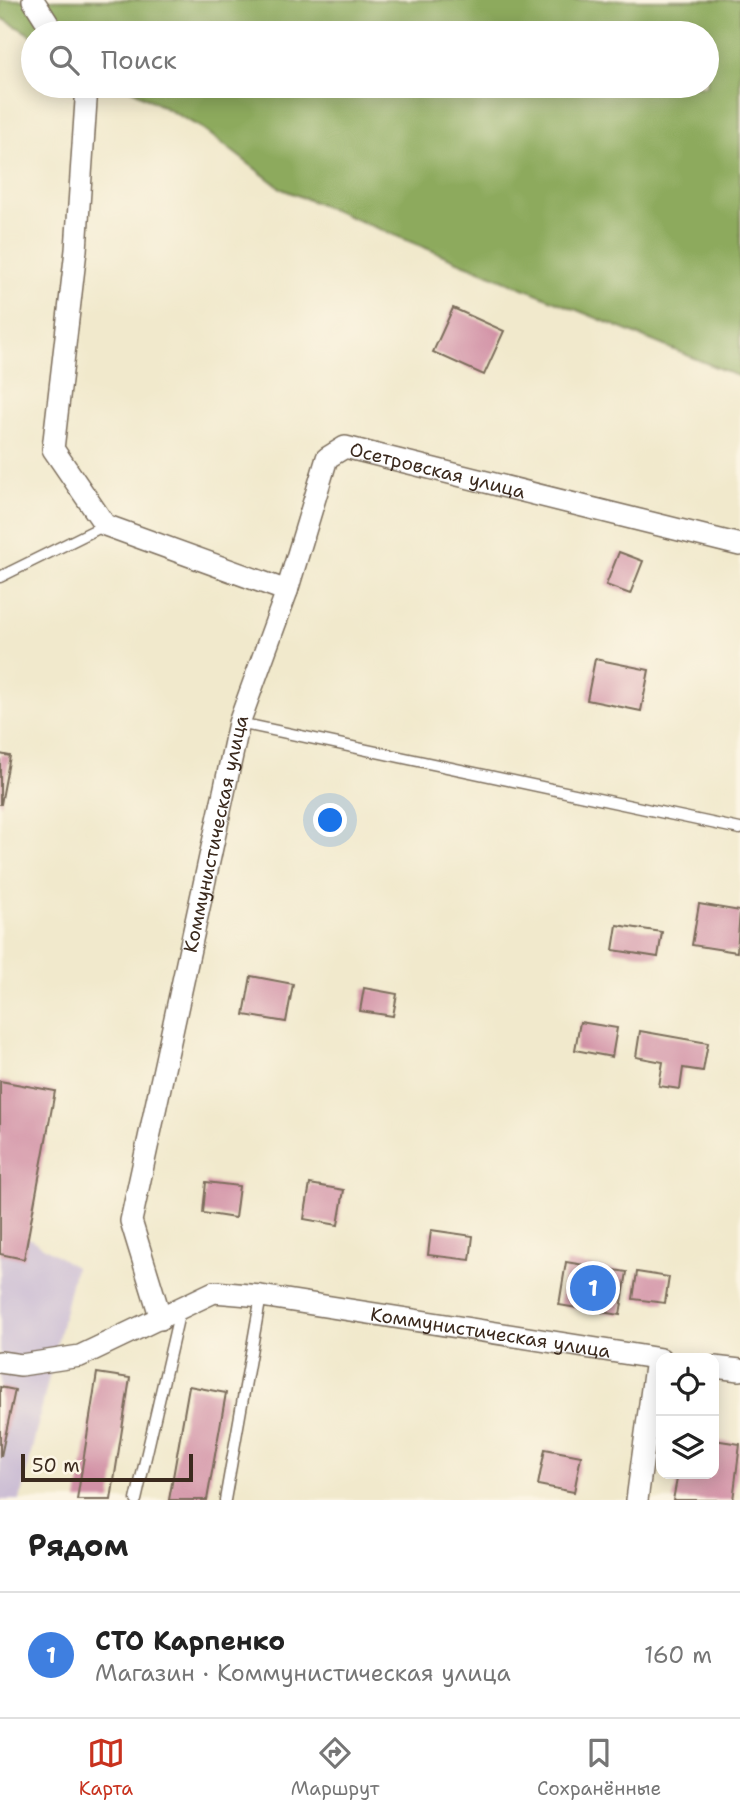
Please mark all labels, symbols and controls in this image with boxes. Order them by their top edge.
search box [21,21,719,98]
icon: search [45,41,83,79]
text: Поиск [101,42,177,77]
street label: Осетровская улица [347,436,528,504]
street label: Коммунистическая улица [177,711,254,955]
your location [313,803,347,837]
pin: 1 [570,1262,616,1314]
street label: Коммунистическая улица [369,1301,613,1363]
map controls [656,1353,719,1479]
button: locate [656,1353,719,1416]
button: layers [656,1416,719,1479]
scale bar [21,1451,192,1483]
text: 50 m [32,1453,80,1478]
text: Рядом [28,1525,128,1566]
text: СТО Карпенко [95,1623,285,1658]
text: 1 [46,1640,56,1670]
text: 160 m [644,1640,712,1670]
text: Магазин · Коммунистическая улица [95,1658,511,1688]
tab: Карта [79,1734,133,1801]
tab: Маршрут [291,1734,379,1801]
tab: Сохранённые [537,1734,661,1801]

